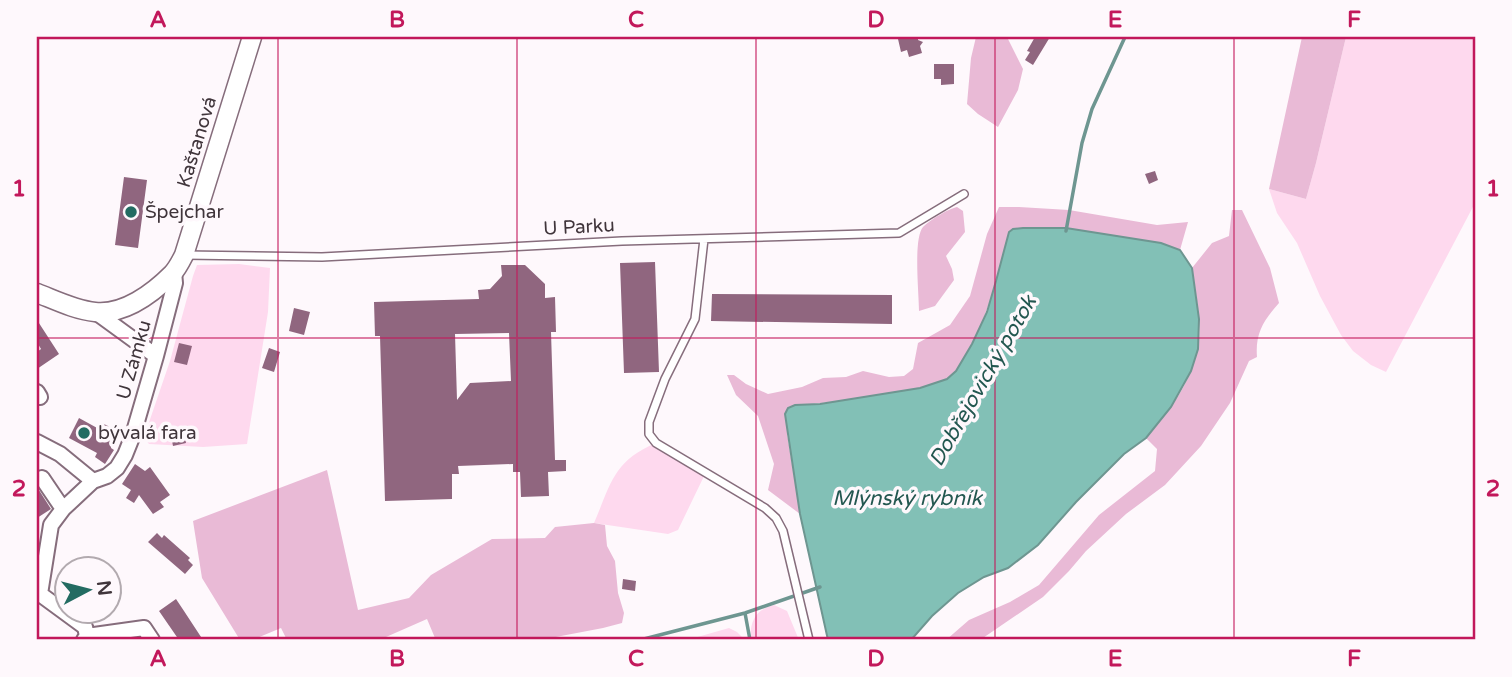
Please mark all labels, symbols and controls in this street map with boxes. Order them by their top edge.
text: A [149,6,167,34]
text: B [389,6,405,34]
text: C [628,6,644,34]
text: D [867,6,885,34]
text: E [1108,6,1122,34]
text: F [1347,6,1361,34]
street label: Kaštanová [173,94,221,190]
text: 1 [12,175,26,203]
text: 1 [1486,175,1500,203]
place label: Špejchar [145,201,224,223]
marker: Špejchar [123,204,139,220]
street label: U Parku [543,214,615,240]
water label: Dobřejovický potok [924,290,1043,471]
street label: U Zámku [112,318,156,402]
place label: bývalá fara [98,422,197,444]
marker: bývalá fara [76,425,92,441]
text: 2 [12,475,26,503]
text: 2 [1486,475,1500,503]
water label: Mlýnský rybník [832,486,983,511]
north arrow [52,554,122,624]
text: N [92,579,116,597]
text: A [149,645,167,673]
text: B [389,645,405,673]
text: C [628,645,644,673]
text: D [867,645,885,673]
text: E [1108,645,1122,673]
text: F [1347,645,1361,673]

